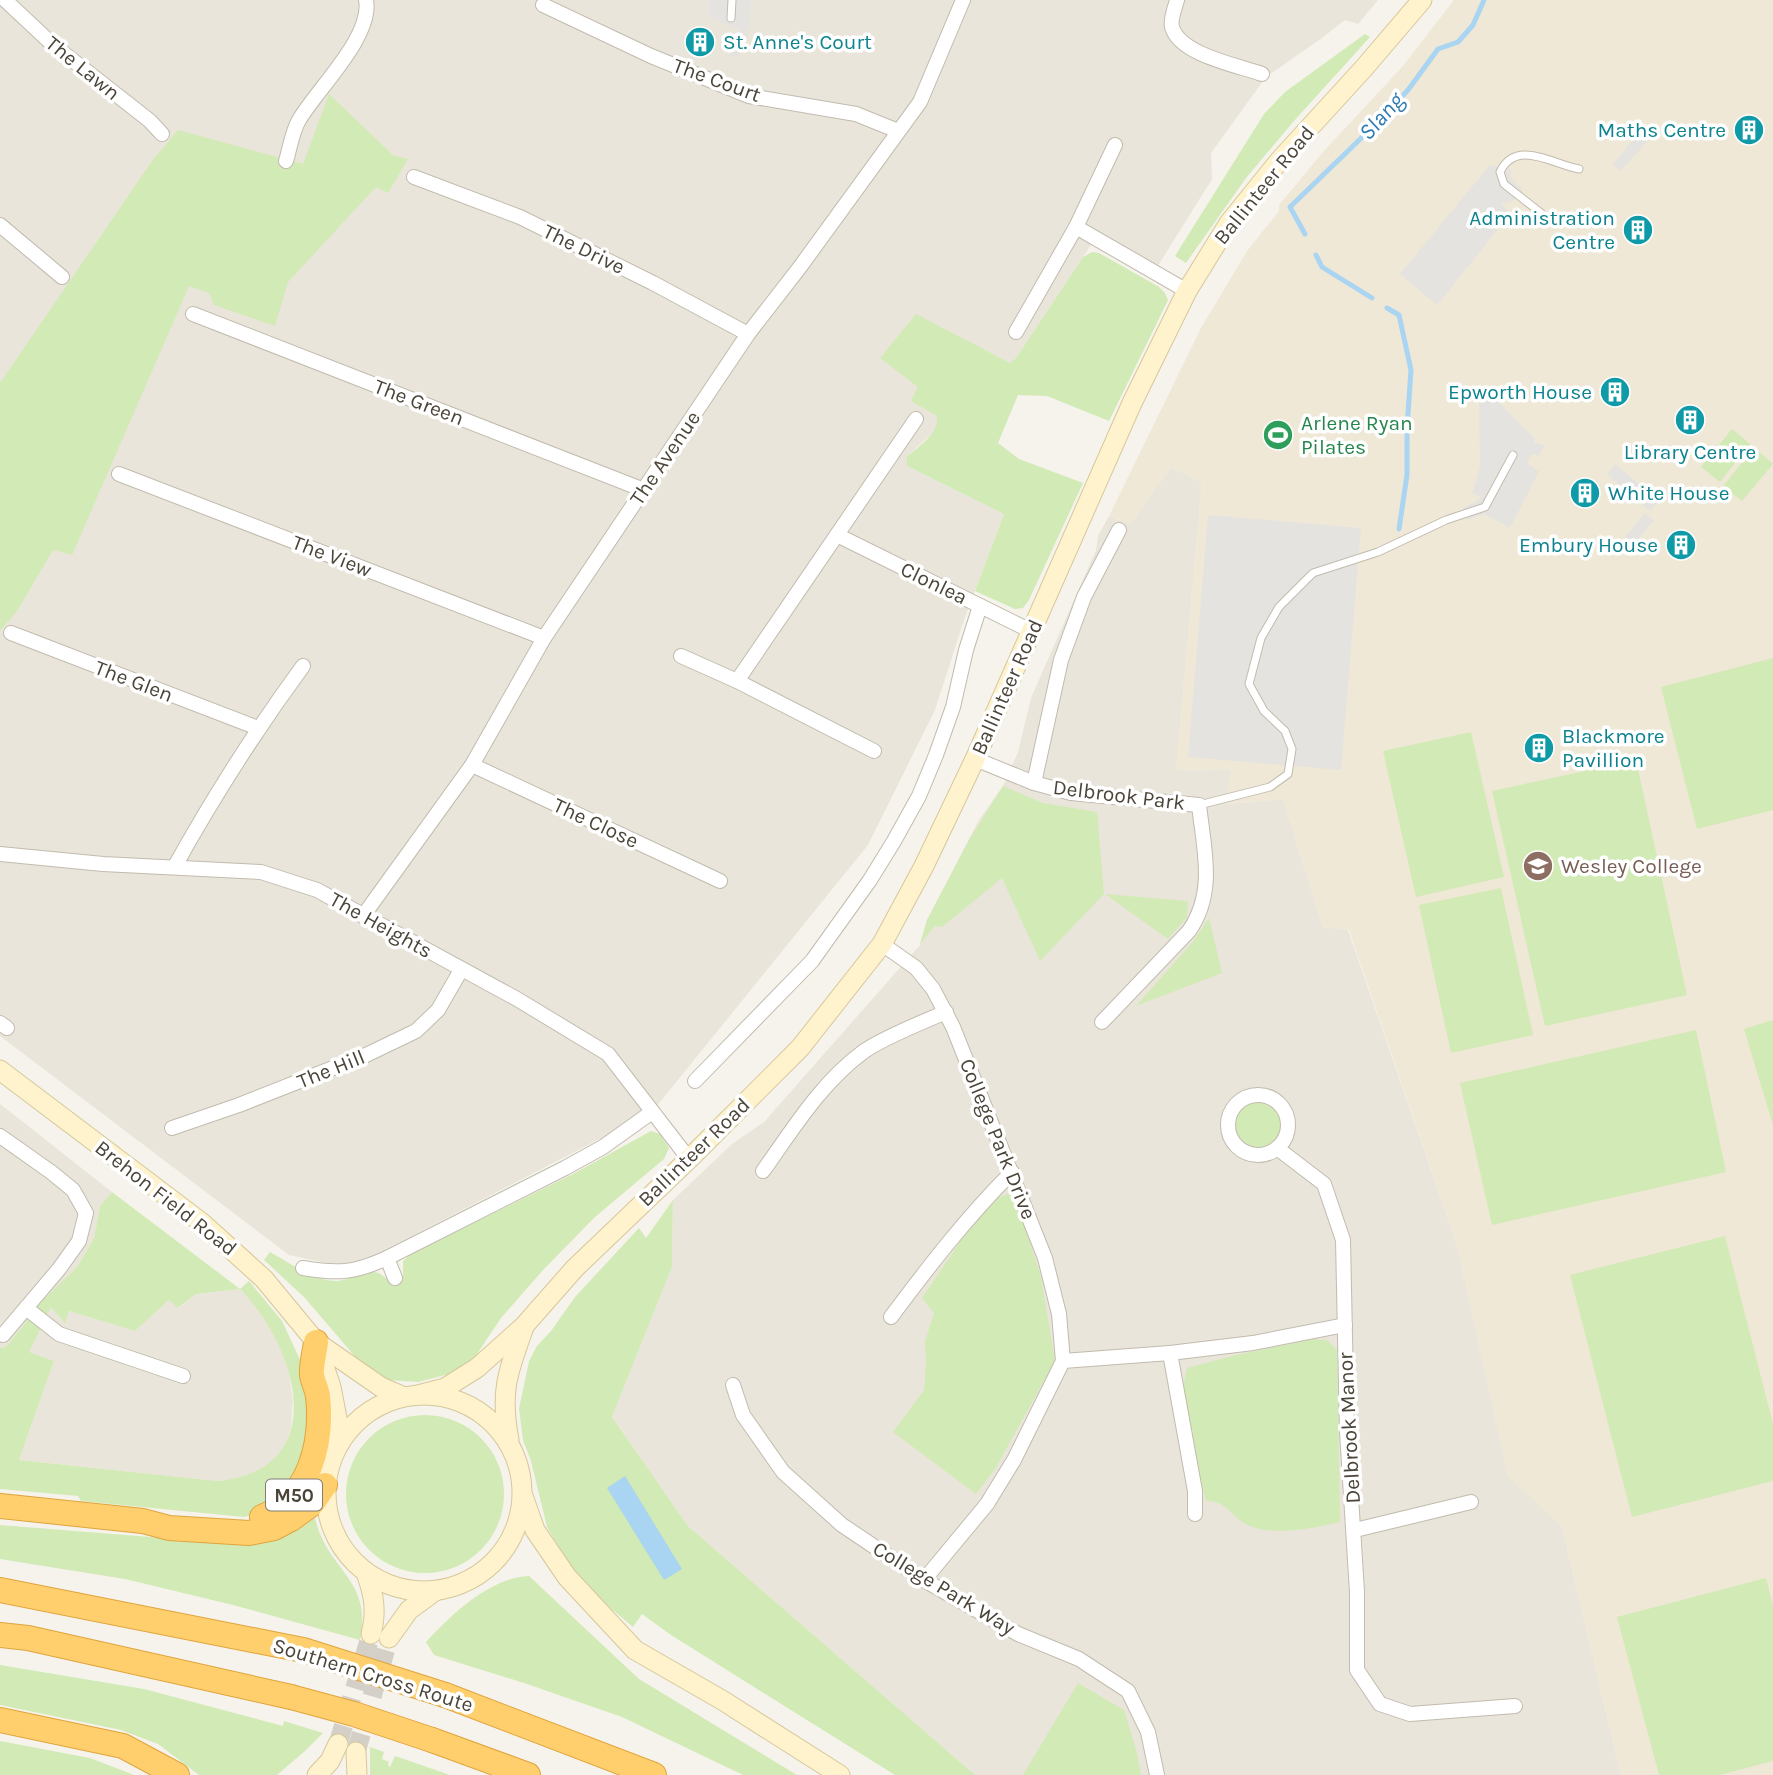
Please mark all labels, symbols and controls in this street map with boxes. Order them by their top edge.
building icon: St. Anne's Court [683,25,717,59]
place label: St. Anne's Court [723,30,872,54]
street label: The Lawn [41,31,125,105]
street label: The Court [670,53,764,107]
water label: Slang [1353,86,1410,145]
building icon: Maths Centre [1732,113,1766,147]
place label: Maths Centre [1597,118,1726,142]
street label: Ballinteer Road [1209,121,1319,249]
place label: Administration Centre [1469,206,1615,254]
building icon: Administration Centre [1621,213,1655,247]
street label: The Drive [539,219,629,279]
street label: The Green [371,374,467,430]
building icon: Epworth House [1598,375,1632,409]
place label: Epworth House [1448,380,1592,404]
building icon: Library Centre [1673,403,1707,437]
street label: The Avenue [625,406,705,510]
place label: Arlene Ryan Pilates [1301,411,1413,459]
sports icon: Arlene Ryan Pilates [1261,418,1295,452]
place label: Library Centre [1624,440,1756,464]
building icon: White House [1568,476,1602,510]
place label: White House [1608,481,1729,505]
building icon: Embury House [1664,528,1698,562]
street label: The View [289,530,375,582]
place label: Embury House [1519,533,1658,557]
street label: Clonlea [897,557,971,609]
street label: Ballinteer Road [966,616,1048,758]
street label: The Glen [92,655,176,707]
place label: Blackmore Pavillion [1562,724,1665,772]
building icon: Blackmore Pavillion [1522,731,1556,765]
street label: Delbrook Park [1052,775,1187,815]
street label: The Close [550,793,642,853]
school or university icon: Wesley College [1521,849,1555,883]
place label: Wesley College [1561,854,1702,878]
street label: The Heights [326,887,436,963]
street label: The Hill [294,1045,368,1093]
street label: College Park Drive [955,1055,1041,1223]
street label: Ballinteer Road [633,1093,755,1211]
street label: Brehon Field Road [90,1135,242,1261]
street label: Delbrook Manor [1333,1351,1365,1504]
road number: M50 [266,1480,322,1511]
street label: College Park Way [869,1536,1020,1640]
street label: Southern Cross Route [270,1633,476,1717]

